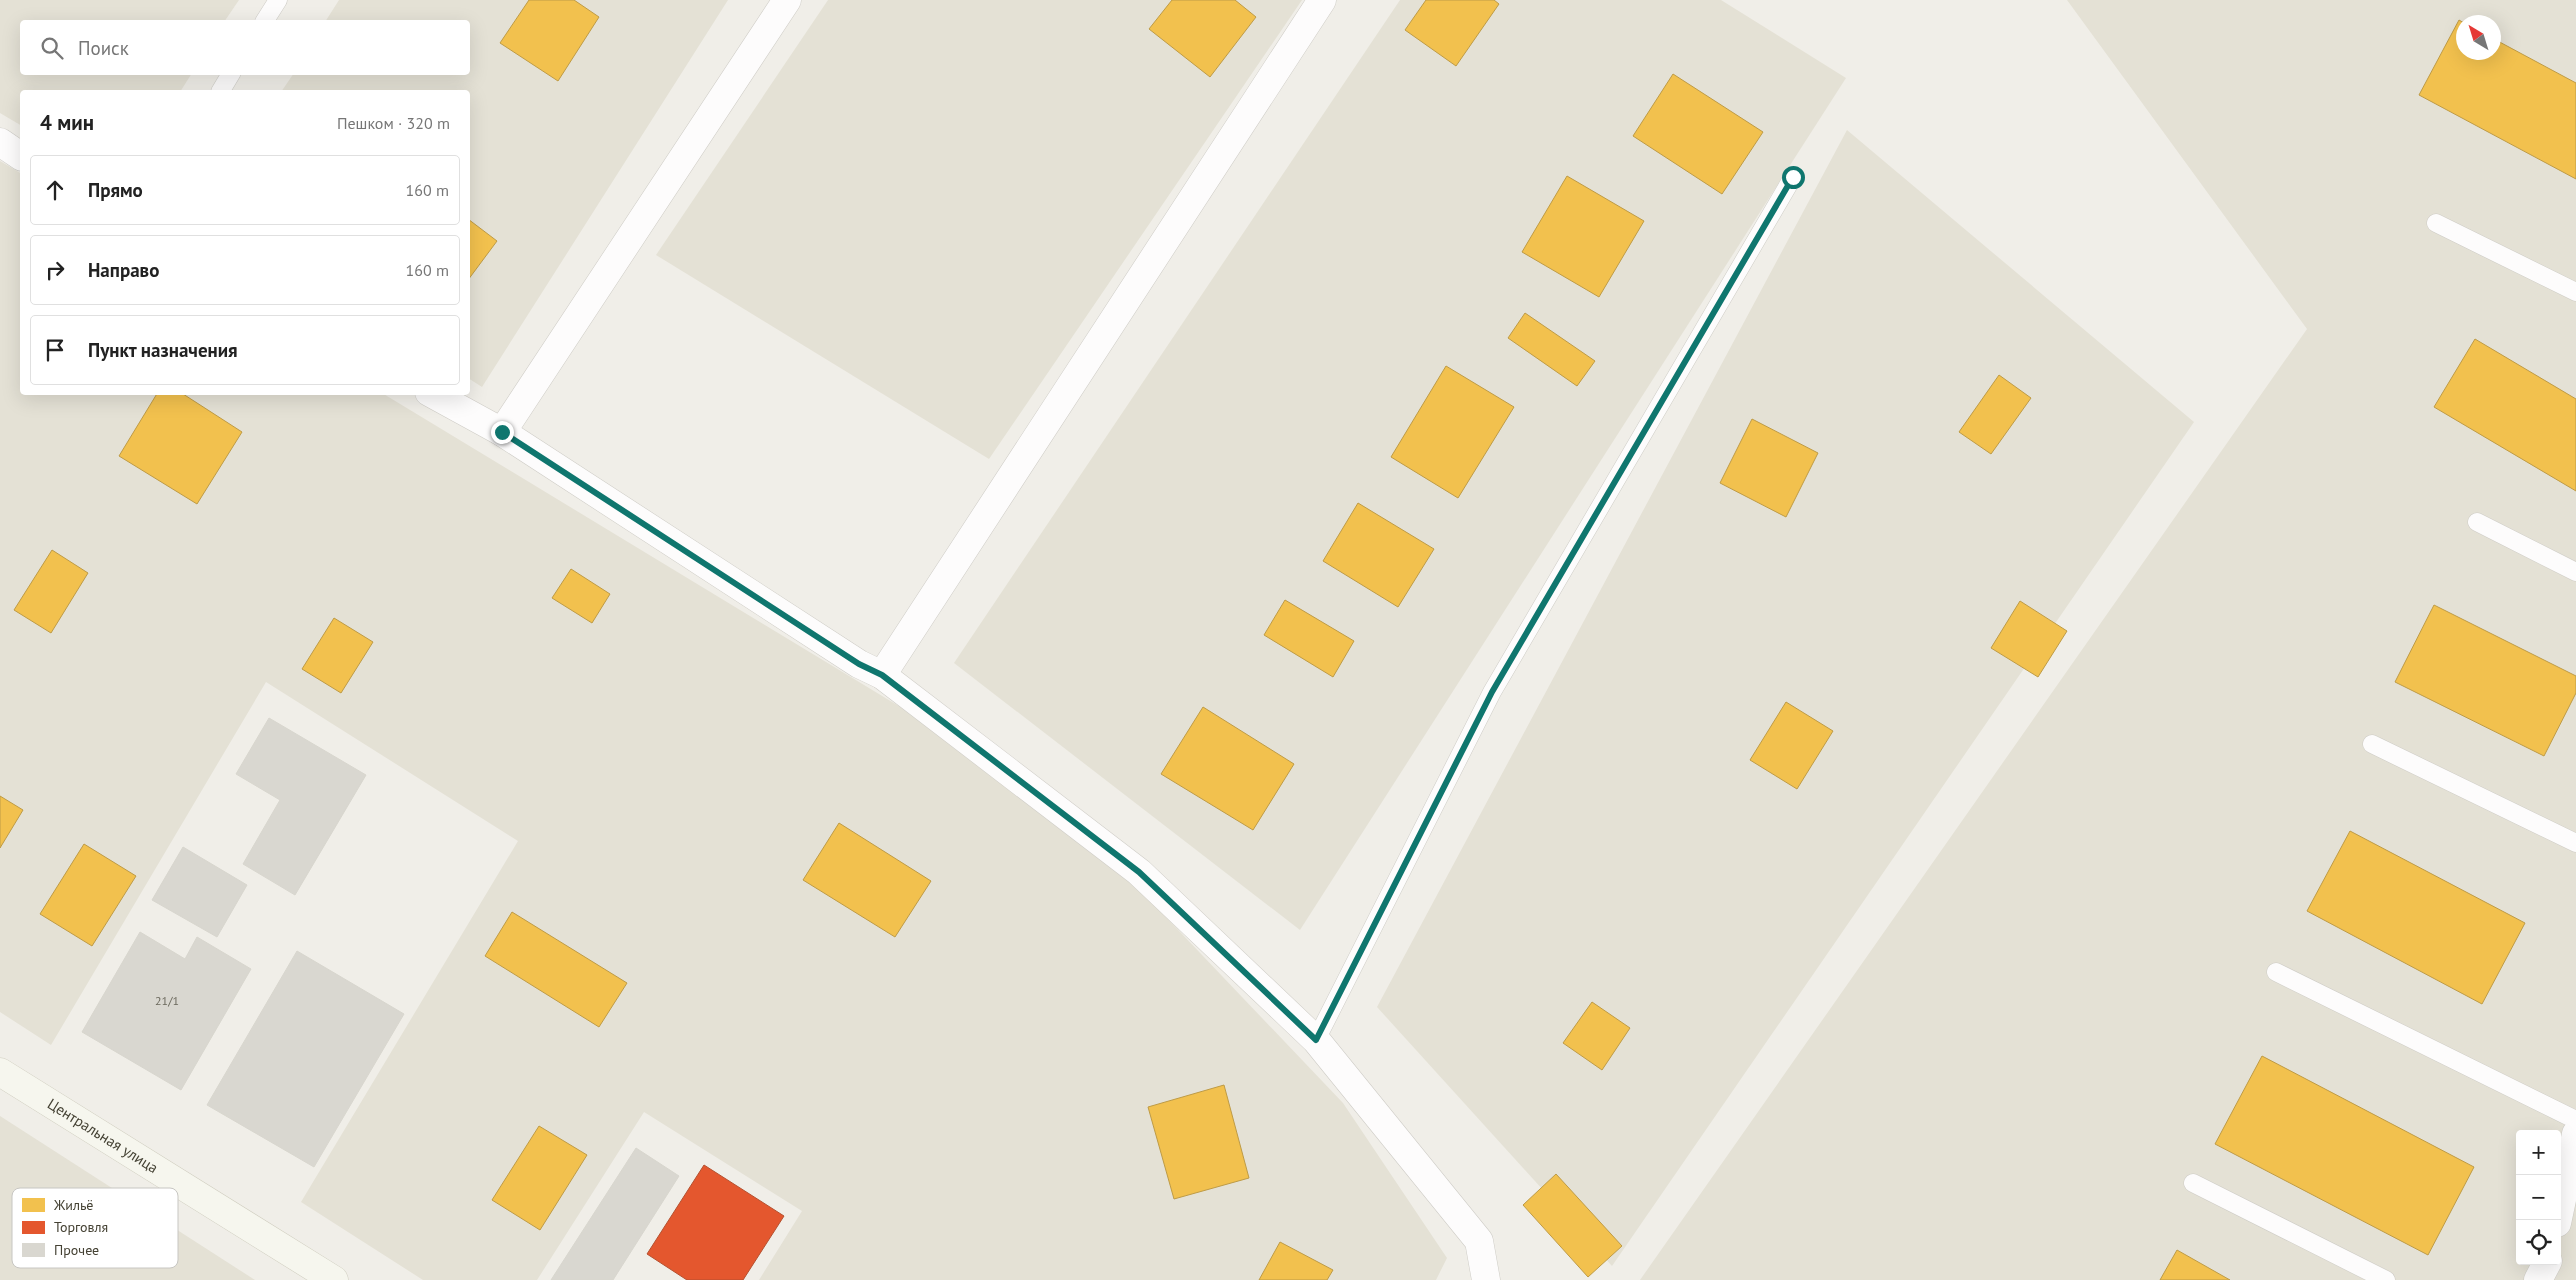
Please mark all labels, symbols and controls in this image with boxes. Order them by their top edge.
north arrow [2456,15,2501,60]
search box [20,20,470,75]
icon: search [38,34,66,62]
text: Поиск [78,36,129,60]
text: 4 мин [40,109,94,136]
text: Пешком · 320 m [337,113,450,133]
route start [1782,166,1805,189]
icon: ahead [41,176,69,204]
text: Прямо [88,178,143,202]
text: 160 m [406,180,449,200]
icon: right [41,256,69,284]
text: Направо [88,258,159,282]
text: 160 m [406,260,449,280]
icon: arrive [41,336,69,364]
text: Пункт назначения [88,338,238,362]
route end [491,421,514,444]
house number: 21/1 [155,993,179,1008]
street label: Центральная улица [44,1094,162,1177]
map controls [2516,1130,2561,1265]
button: + [2516,1130,2561,1175]
button: − [2516,1175,2561,1220]
legend [12,1188,178,1268]
text: Жильё [53,1196,93,1214]
text: Торговля [54,1218,108,1236]
button: locate [2516,1220,2561,1265]
text: Прочее [54,1241,99,1259]

